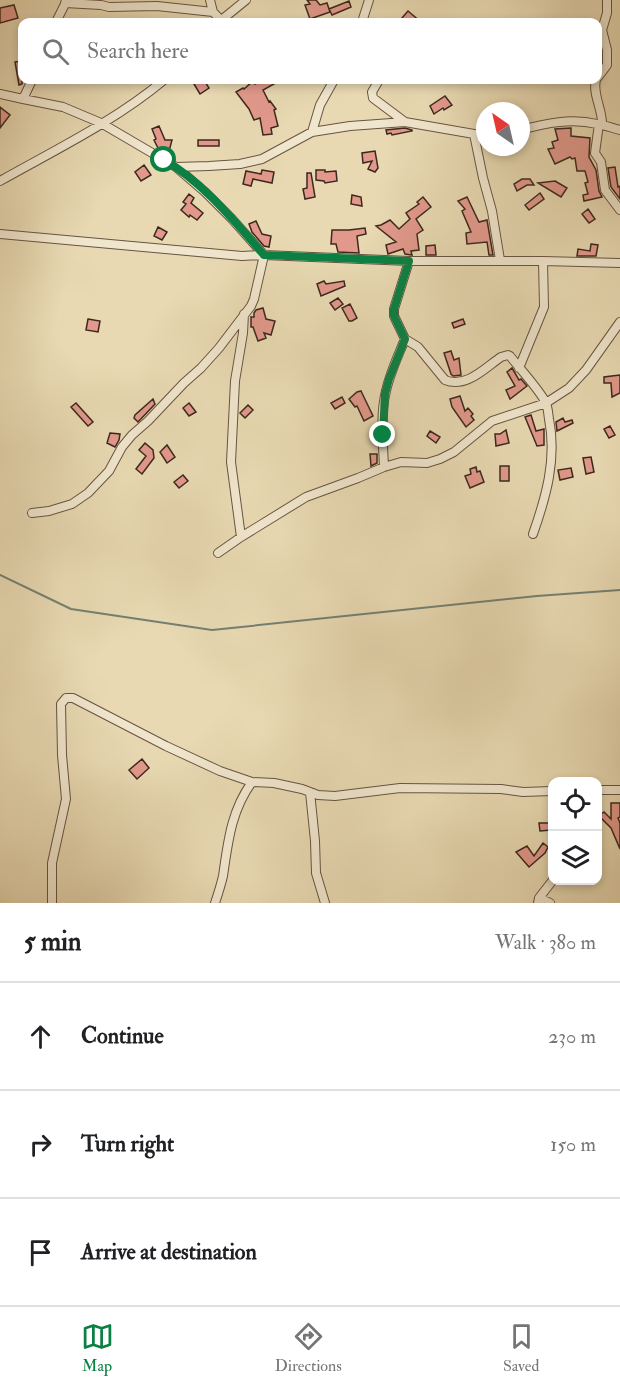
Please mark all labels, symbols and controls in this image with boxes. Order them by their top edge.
search box [18,18,602,84]
icon: search [39,35,72,68]
text: Search here [87,37,189,65]
north arrow [476,102,530,156]
route start [150,146,176,172]
route end [369,421,395,447]
map controls [548,777,602,885]
button: locate [548,777,602,831]
button: layers [548,831,602,885]
text: 5 min [24,926,81,958]
text: Walk · 380 m [495,930,596,955]
icon: ahead [24,1020,57,1053]
text: Continue [81,1022,164,1050]
text: 230 m [548,1024,596,1049]
icon: right [24,1128,57,1161]
text: Turn right [81,1130,174,1158]
text: 150 m [550,1132,596,1157]
icon: arrive [24,1236,57,1269]
text: Arrive at destination [81,1238,257,1266]
tab: Map [81,1320,114,1376]
tab: Directions [275,1320,342,1376]
tab: Saved [503,1320,539,1376]

